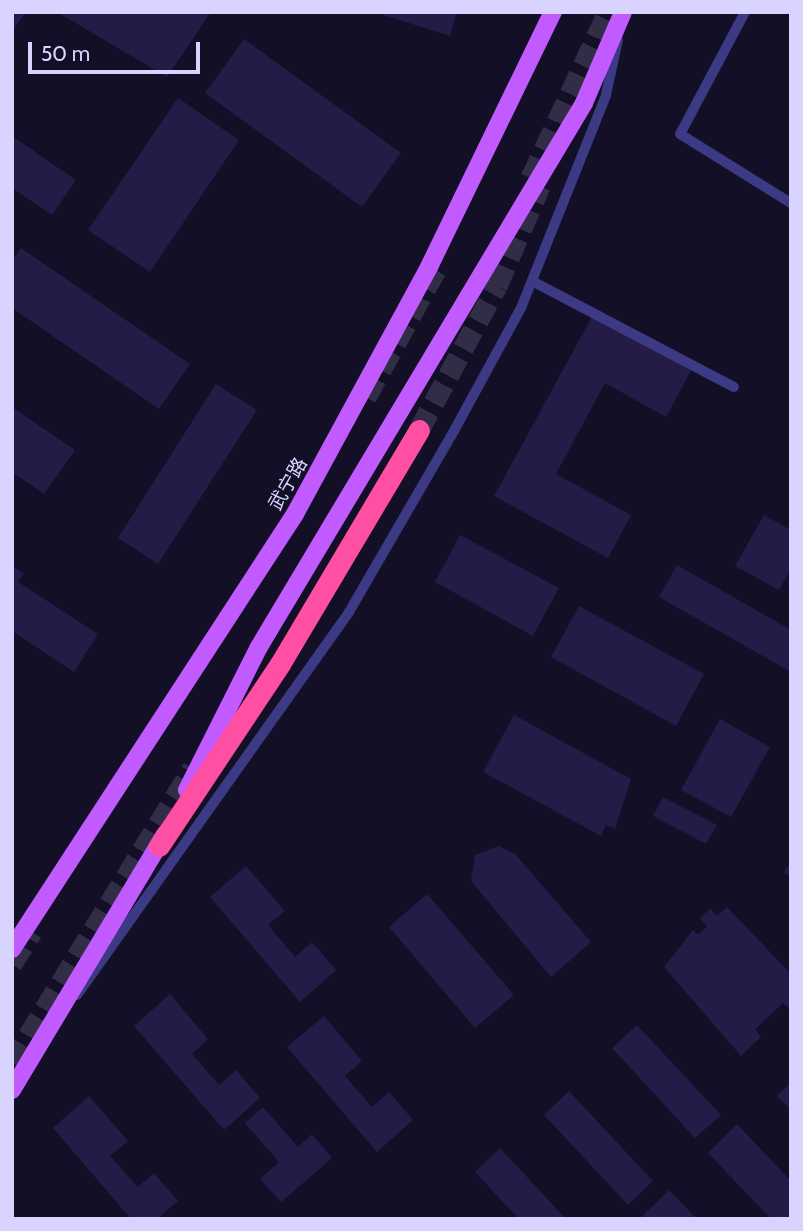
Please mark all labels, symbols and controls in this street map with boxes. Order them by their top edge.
scale bar [32,28,203,72]
text: 50 m [41,41,90,66]
street label: 武宁路 [264,454,312,514]

